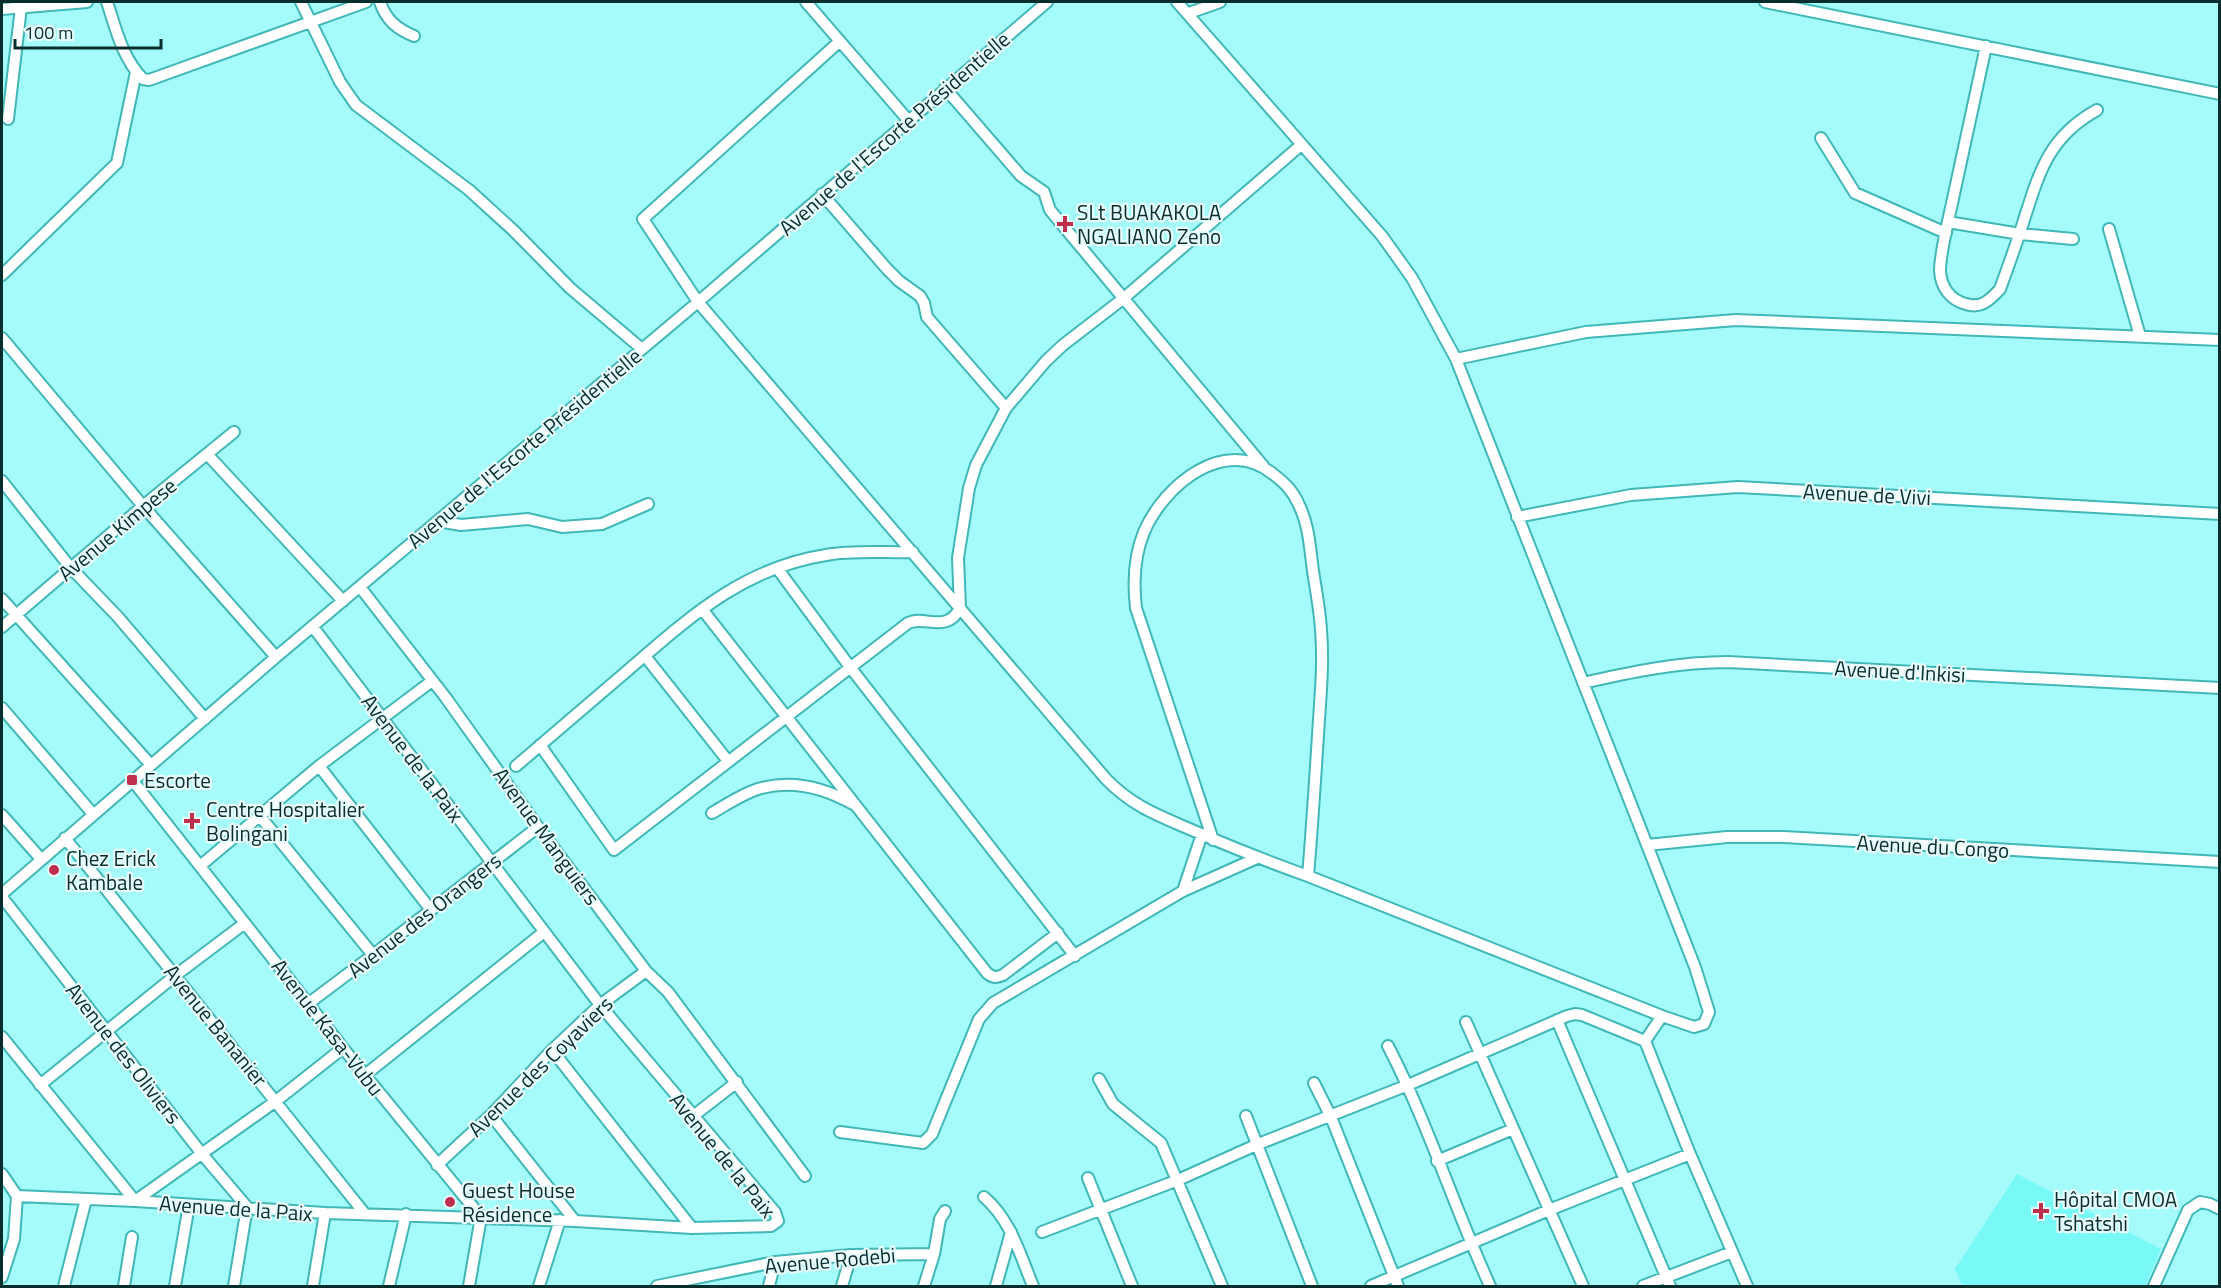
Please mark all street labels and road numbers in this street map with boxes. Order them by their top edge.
street label: Avenue de l'Escorte Présidentielle [771,23,1017,243]
street label: Avenue de l'Escorte Présidentielle [400,340,648,556]
street label: Avenue Kimpese [51,470,183,588]
street label: Avenue de Vivi [1802,475,1932,513]
street label: Avenue d'Inkisi [1834,652,1966,690]
street label: Avenue de la Paix [354,687,472,829]
street label: Avenue Manguiers [486,760,608,912]
street label: Avenue du Congo [1856,826,2010,866]
street label: Avenue des Orangers [340,845,508,985]
street label: Avenue Kasa-Vubu [264,951,392,1103]
street label: Avenue Bananier [157,957,275,1093]
street label: Avenue des Oliviers [58,975,190,1131]
street label: Avenue des Coyaviers [460,988,620,1144]
street label: Avenue de la Paix [662,1085,784,1225]
street label: Avenue de la Paix [158,1187,314,1229]
street label: Avenue Rodebi [763,1238,897,1282]

